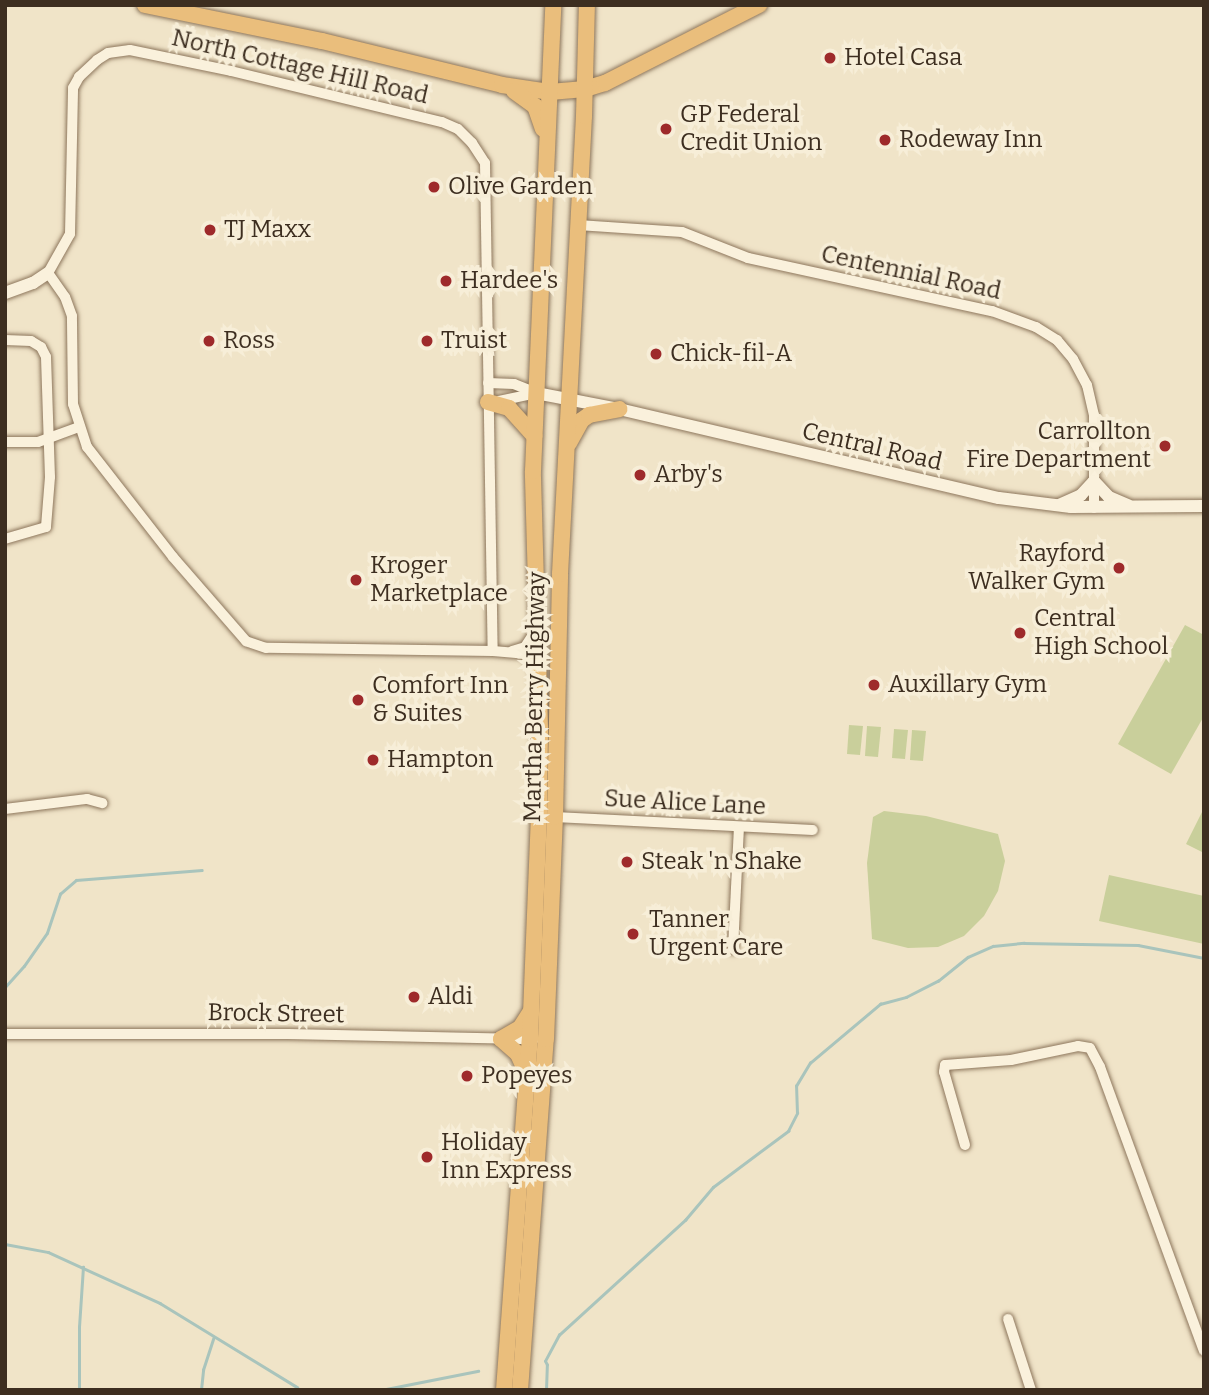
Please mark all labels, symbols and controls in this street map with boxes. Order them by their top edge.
street label: North Cottage Hill Road [169,23,431,111]
place label: Hotel Casa [844,44,962,72]
marker: Hotel Casa [822,50,838,66]
place label: GP Federal Credit Union [680,101,822,157]
marker: GP Federal Credit Union [658,121,674,137]
place label: Rodeway Inn [899,126,1042,154]
marker: Rodeway Inn [877,132,893,148]
place label: Olive Garden [448,173,593,201]
marker: Olive Garden [426,179,442,195]
place label: TJ Maxx [224,216,311,244]
marker: TJ Maxx [202,222,218,238]
street label: Centennial Road [818,240,1004,306]
place label: Hardee's [460,267,558,295]
marker: Hardee's [438,273,454,289]
place label: Ross [223,327,275,355]
place label: Truist [441,327,507,355]
marker: Ross [201,333,217,349]
marker: Truist [419,333,435,349]
place label: Chick-fil-A [670,340,792,368]
marker: Chick-fil-A [648,346,664,362]
street label: Central Road [799,417,945,477]
place label: Carrollton Fire Department [966,418,1151,474]
marker: Carrollton Fire Department [1157,438,1173,454]
place label: Arby's [654,461,723,489]
marker: Arby's [632,467,648,483]
place label: Rayford Walker Gym [968,540,1105,596]
place label: Kroger Marketplace [370,552,508,608]
marker: Rayford Walker Gym [1111,560,1127,576]
street label: Martha Berry Highway [518,571,552,823]
marker: Kroger Marketplace [348,572,364,588]
place label: Central High School [1034,605,1168,661]
marker: Central High School [1012,625,1028,641]
place label: Auxillary Gym [888,671,1047,699]
place label: Comfort Inn & Suites [372,672,508,728]
marker: Auxillary Gym [866,677,882,693]
marker: Comfort Inn & Suites [350,692,366,708]
place label: Hampton [387,746,493,774]
marker: Hampton [365,752,381,768]
street label: Sue Alice Lane [603,784,767,822]
place label: Steak 'n Shake [641,848,802,876]
marker: Steak 'n Shake [619,854,635,870]
place label: Tanner Urgent Care [649,906,783,962]
marker: Tanner Urgent Care [623,924,643,944]
place label: Aldi [428,983,473,1011]
marker: Aldi [406,989,422,1005]
street label: Brock Street [207,998,345,1030]
place label: Popeyes [481,1062,572,1090]
marker: Popeyes [459,1068,475,1084]
place label: Holiday Inn Express [441,1129,572,1185]
marker: Holiday Inn Express [419,1149,435,1165]

